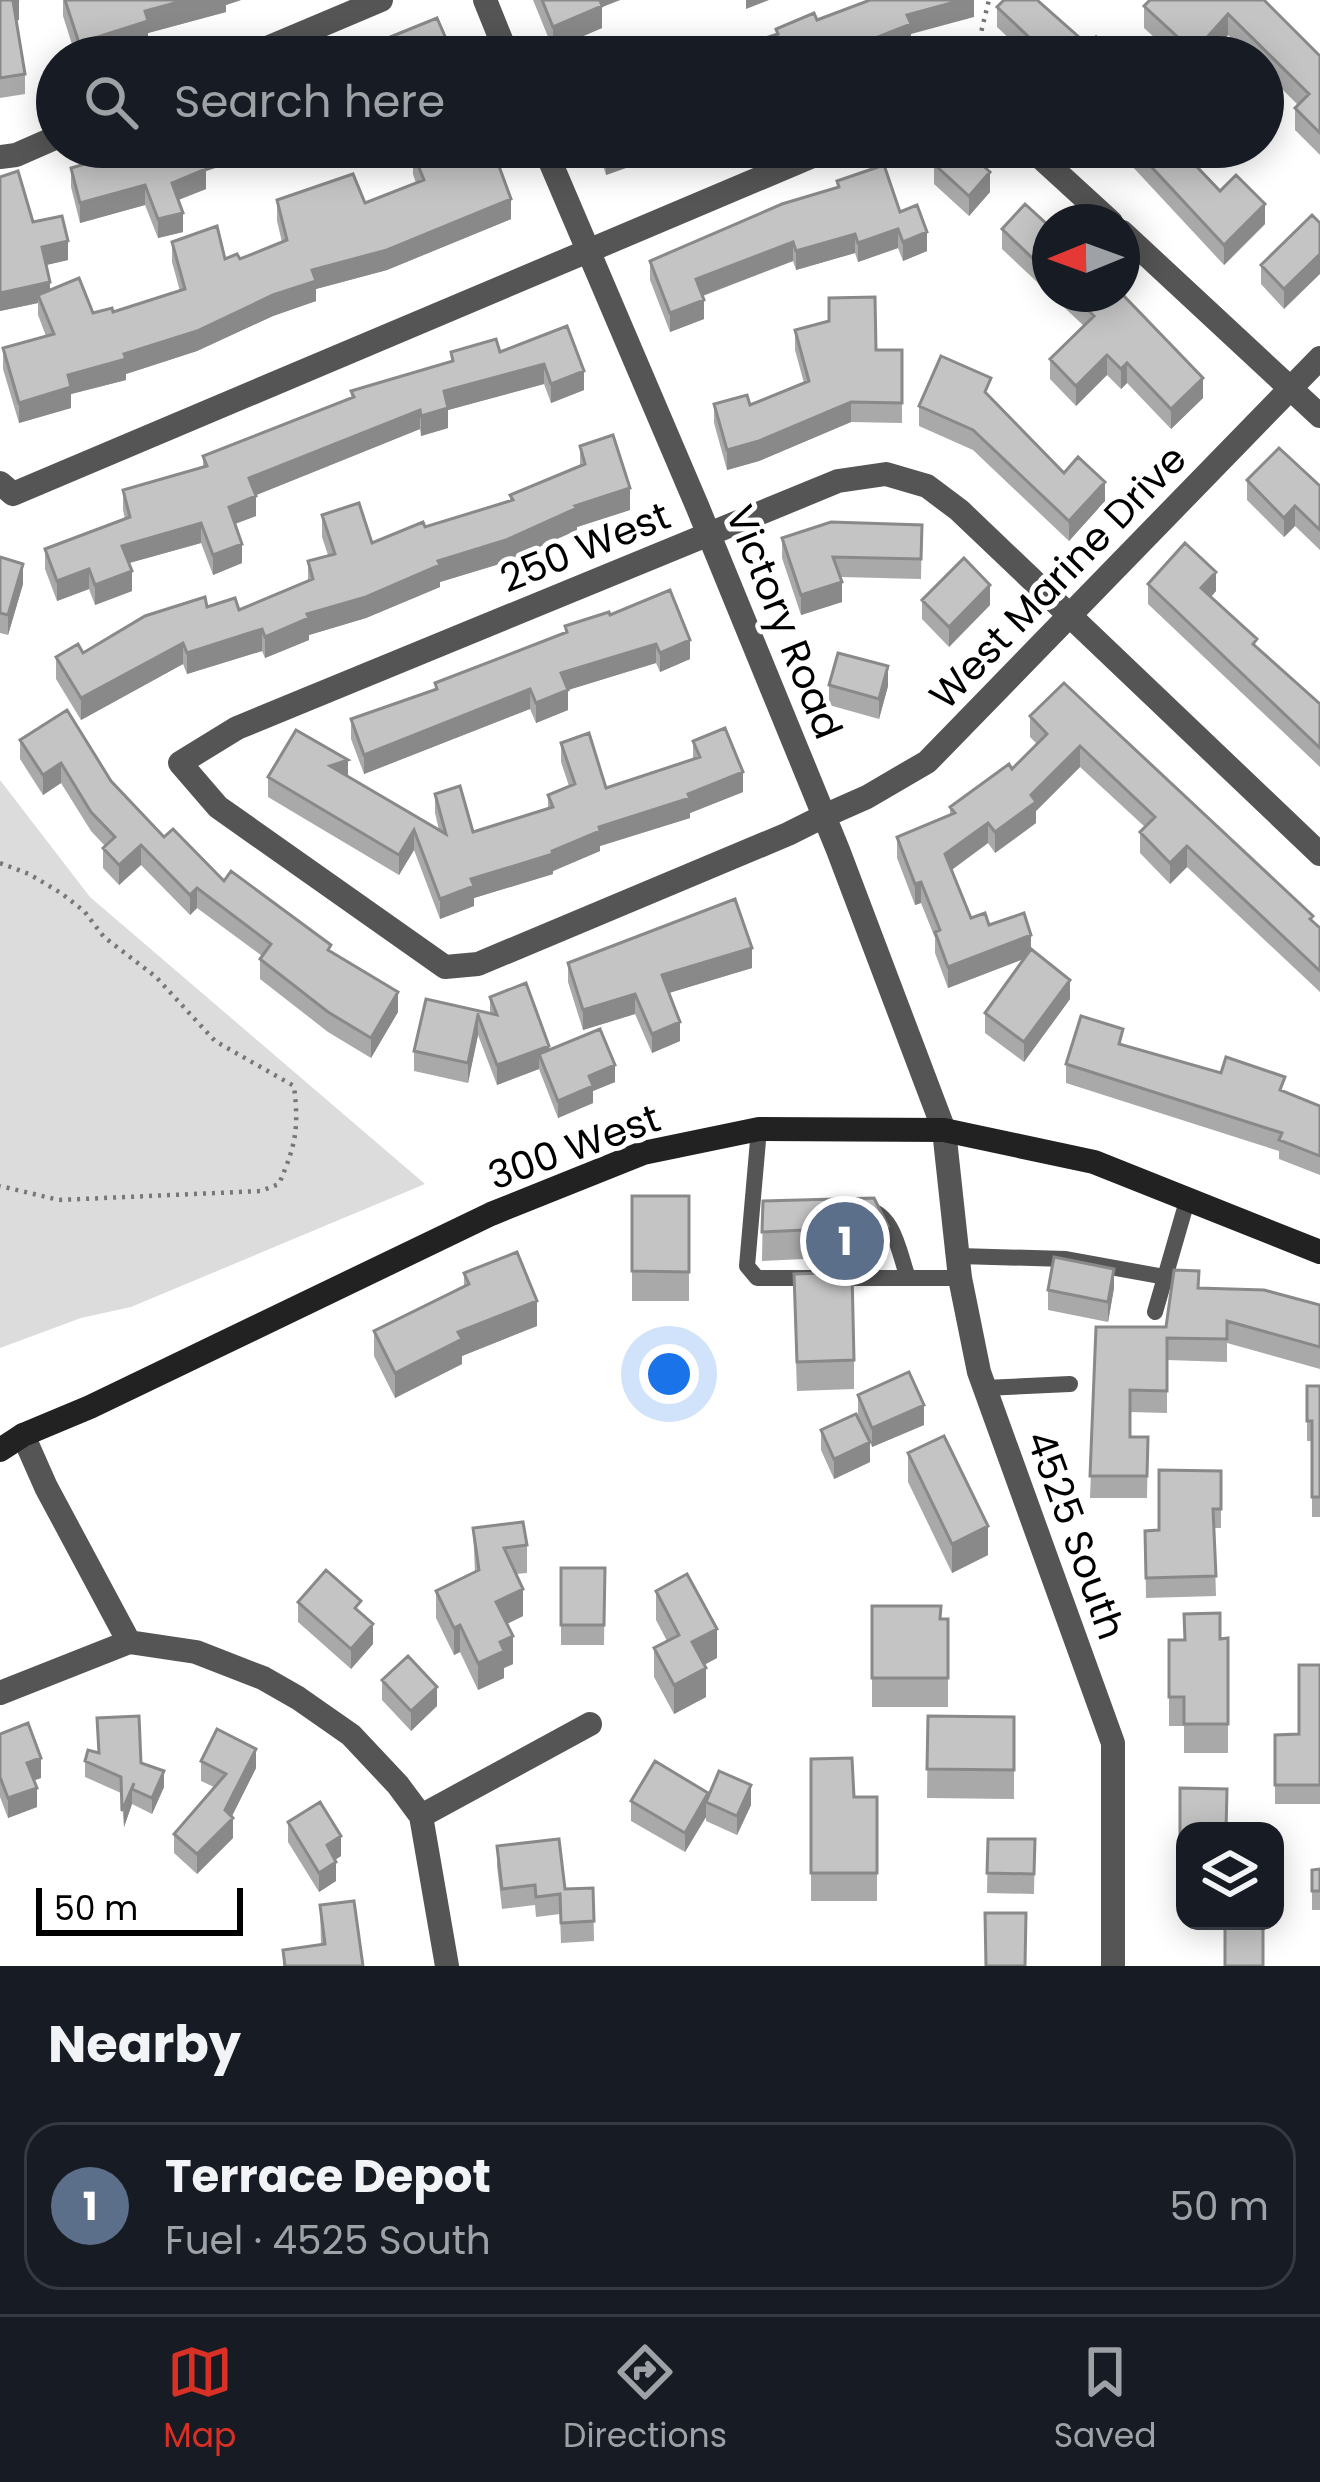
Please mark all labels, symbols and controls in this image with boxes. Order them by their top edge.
search box [36,36,1284,168]
icon: search [78,69,144,135]
text: Search here [174,70,445,133]
north arrow [1032,204,1140,312]
street label: West Marine Drive [917,433,1199,721]
street label: 250 West [492,488,678,606]
street label: Victory Road [712,497,856,747]
street label: 300 West [480,1091,668,1203]
pin: 1 [806,1196,884,1286]
your location [639,1344,699,1404]
street label: 4525 South [1013,1423,1139,1647]
map controls [1176,1822,1284,1930]
button: layers [1176,1822,1284,1930]
scale bar [36,1882,243,1935]
text: 50 m [54,1885,138,1932]
text: Nearby [48,2008,241,2080]
text: Terrace Depot [165,2145,491,2208]
text: 1 [83,2179,97,2234]
text: 50 m [1169,2179,1269,2234]
text: Fuel · 4525 South [165,2213,491,2268]
tab: Map [163,2339,236,2461]
tab: Directions [563,2339,727,2461]
tab: Saved [1054,2339,1157,2461]

